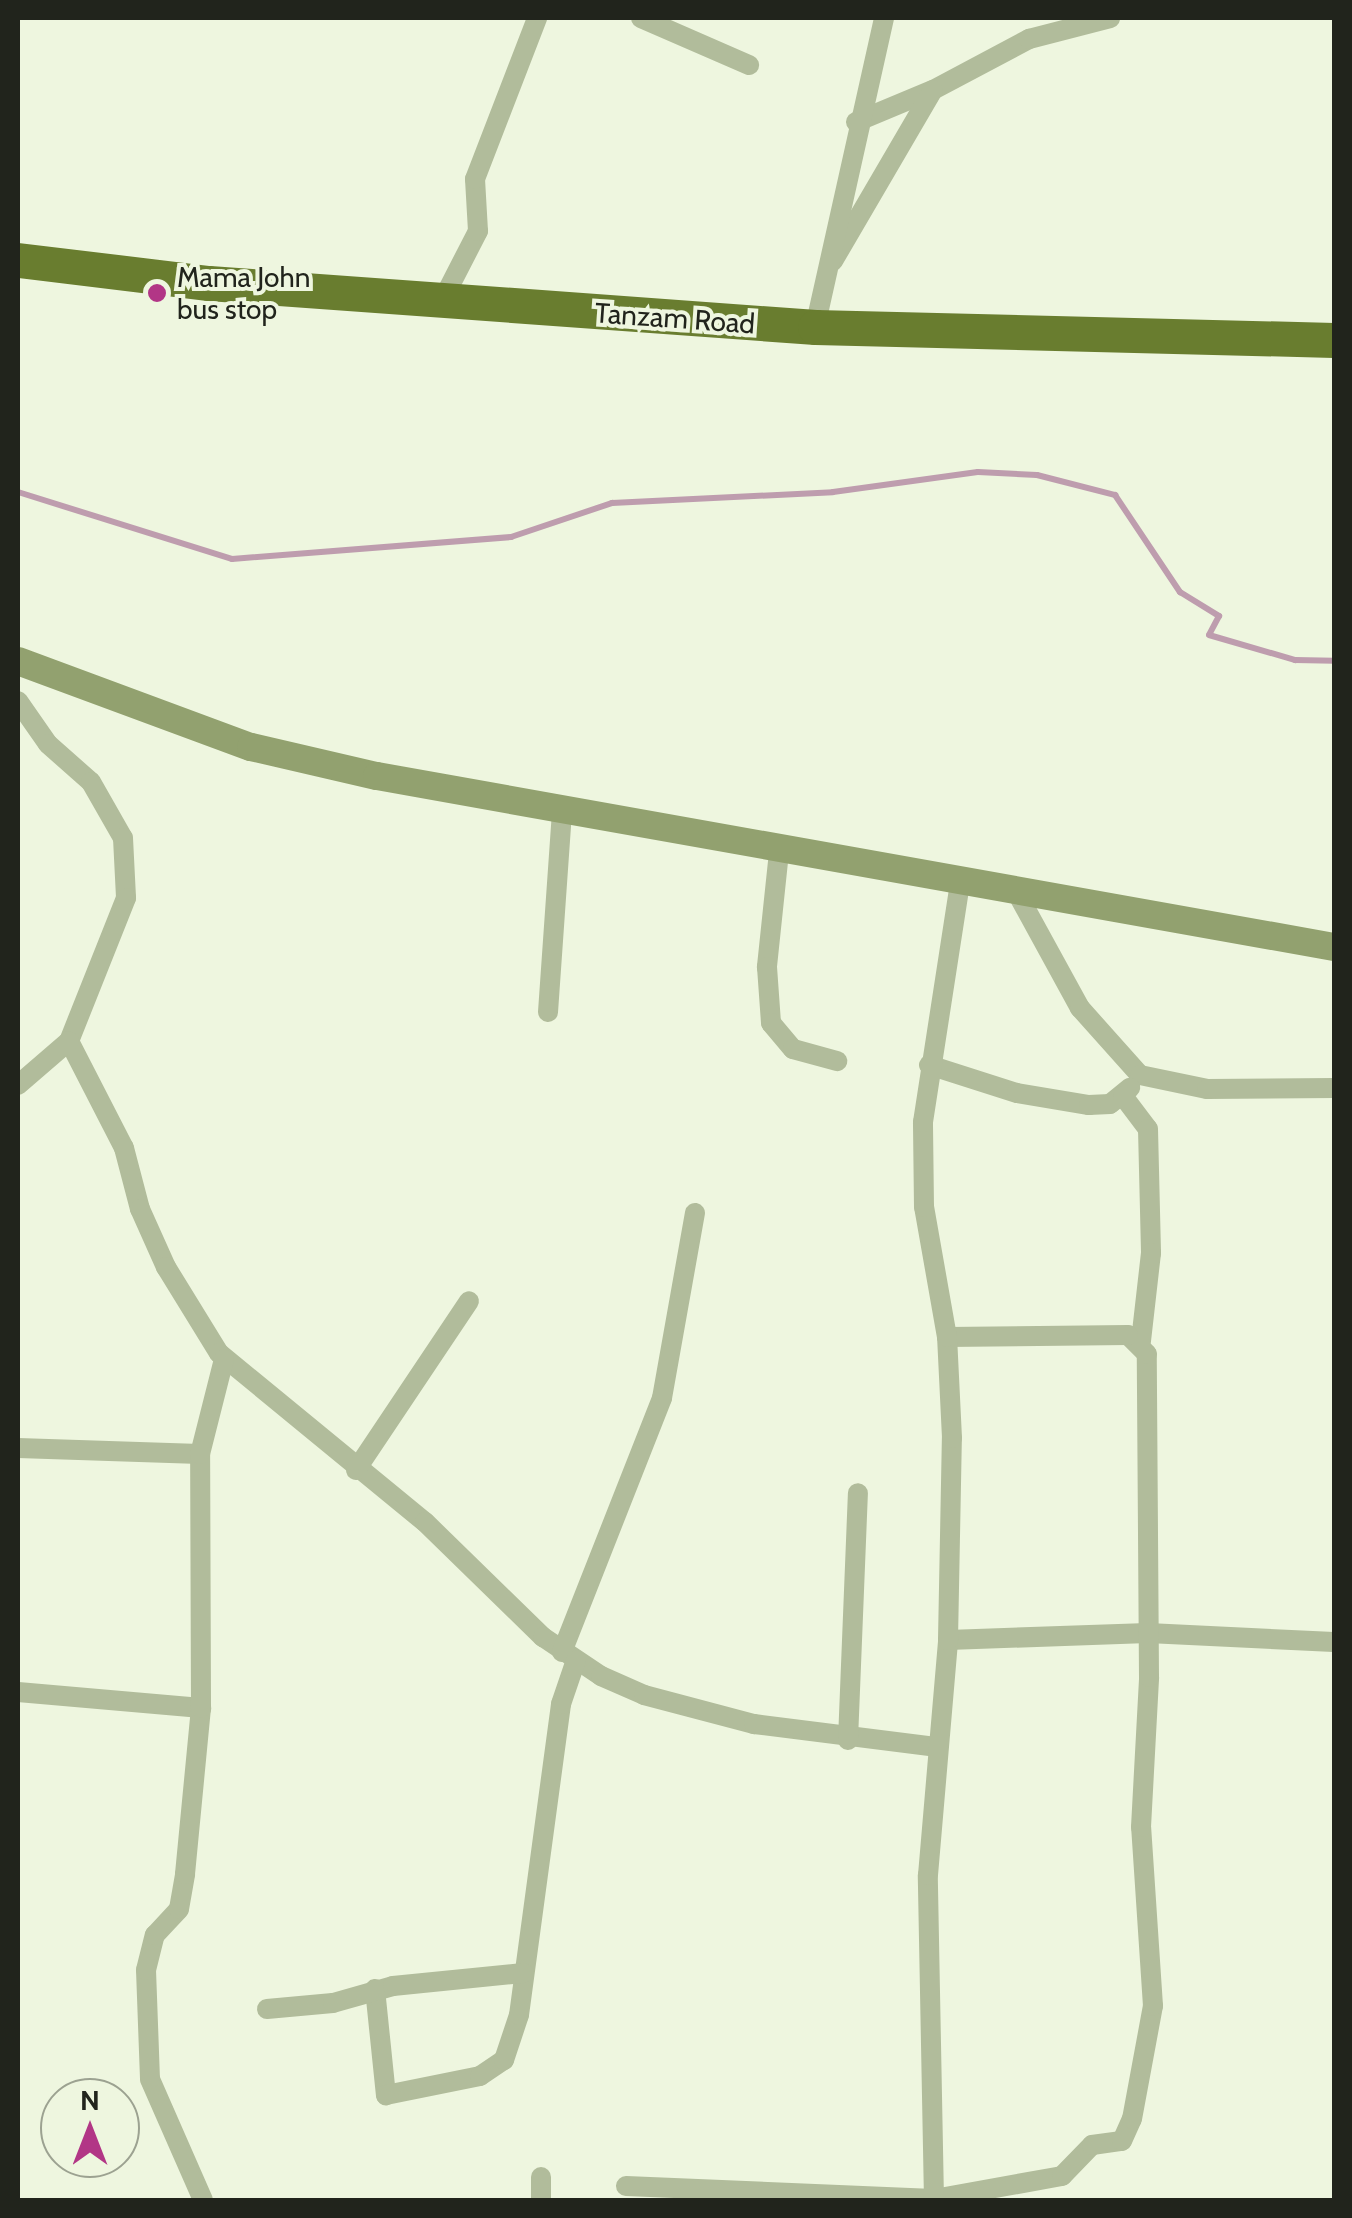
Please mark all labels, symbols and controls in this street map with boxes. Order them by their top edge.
place label: Mama John bus stop [177,260,310,326]
marker: Mama John bus stop [146,282,168,304]
street label: Tanzam Road [594,296,756,340]
north arrow [40,2078,140,2178]
text: N [80,2083,100,2117]

